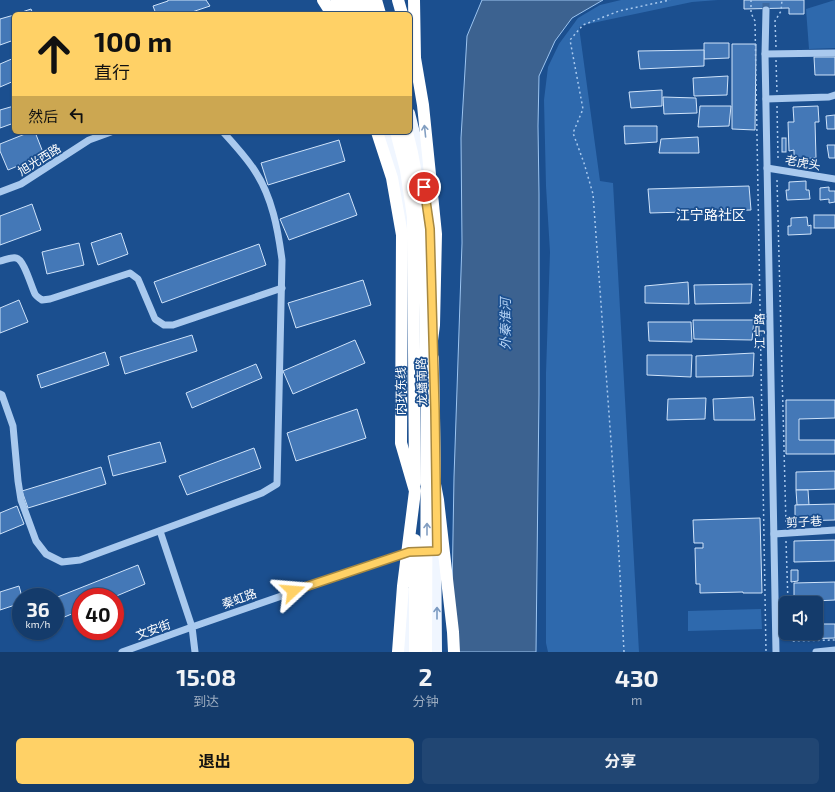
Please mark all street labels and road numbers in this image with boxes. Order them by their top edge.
street label: 旭光西路 [15,140,63,178]
street label: 老虎头 [784,152,822,172]
street label: 江宁路 [752,313,766,349]
street label: 龙蟠南路 [413,358,429,406]
street label: 内环东线 [393,367,407,415]
street label: 剪子巷 [786,513,822,529]
street label: 秦虹路 [220,585,258,611]
street label: 文安街 [134,616,172,642]

